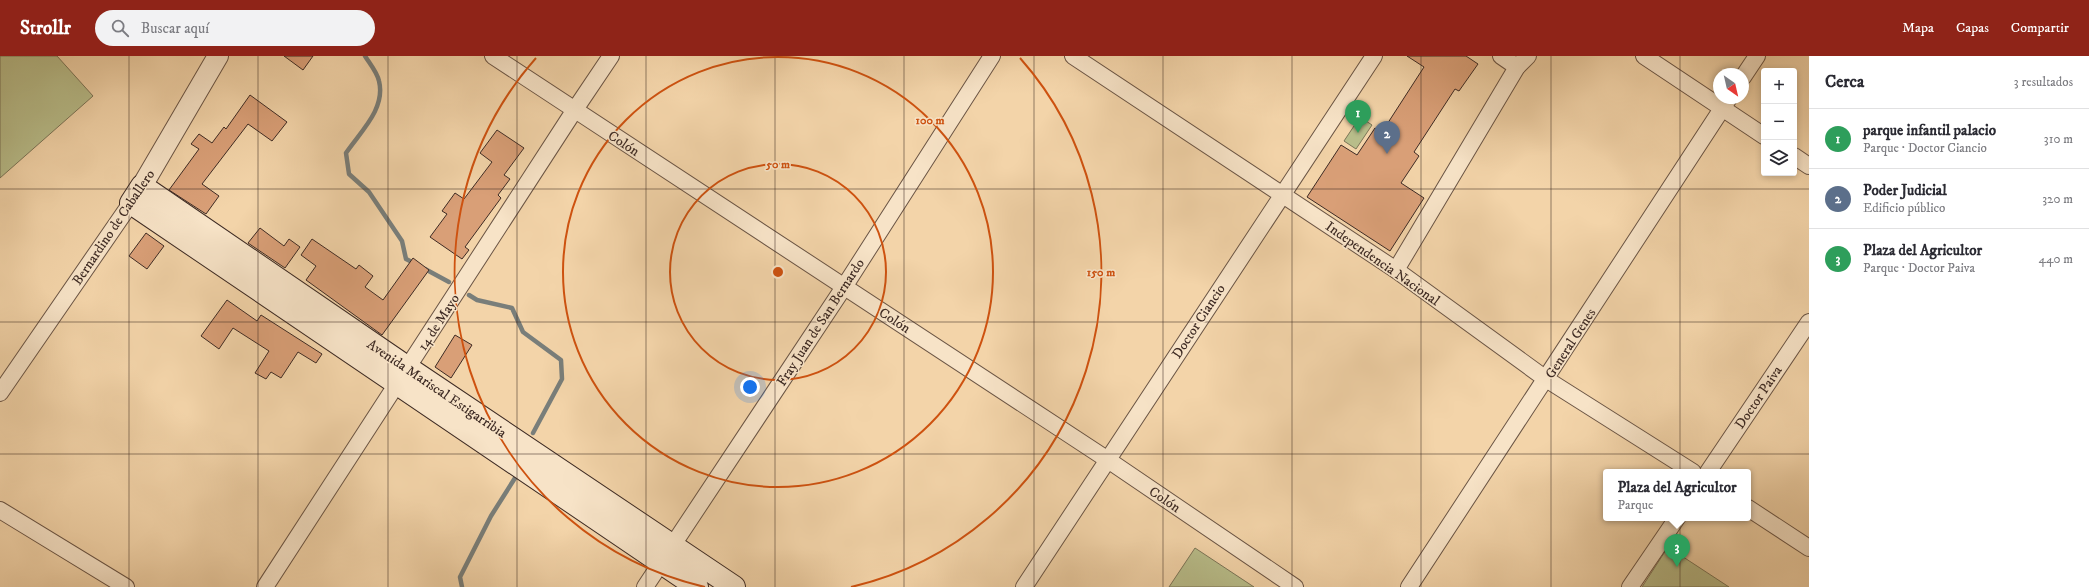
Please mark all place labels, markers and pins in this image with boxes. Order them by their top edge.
pin: 1 [1345,100,1371,133]
pin: 2 [1374,121,1400,154]
centre of rings [771,265,785,279]
pin: 3 [1664,534,1690,567]

